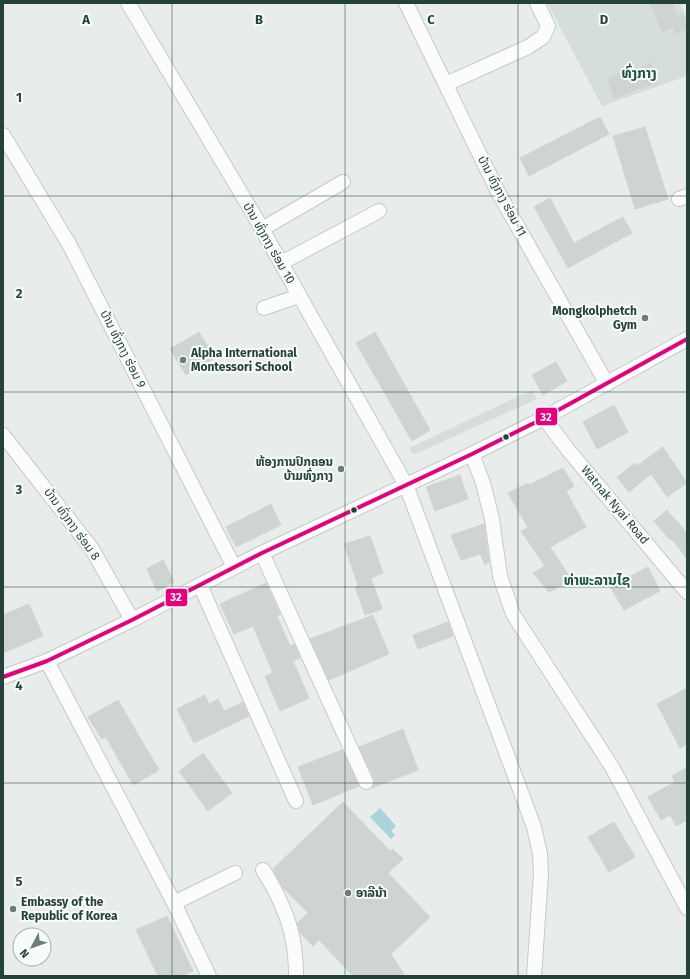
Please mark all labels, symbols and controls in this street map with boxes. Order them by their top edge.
text: A [81,12,90,27]
text: B [255,12,263,27]
text: C [427,12,435,27]
text: D [600,12,609,27]
district label: ທົ່ງກາງ [621,63,657,82]
text: 1 [16,90,22,105]
street label: ບ້ານ ທົ່ງກາງ ຮ່ອມ 11 [475,152,531,239]
street label: ບ້ານ ທົ່ງກາງ ຮ່ອມ 10 [240,199,300,286]
text: 2 [16,286,23,301]
place label: Mongkolphetch Gym [552,304,637,332]
street label: ບ້ານ ທົ່ງກາງ ຮ່ອມ 9 [97,307,151,390]
marker: Mongkolphetch Gym [640,313,650,323]
place label: Alpha International Montessori School [190,346,297,374]
marker: Alpha International Montessori School [178,355,188,365]
line badge: 32 [535,407,558,426]
text: 32 [539,411,552,424]
unlabelled marker [501,432,511,442]
place label: ຫ້ອງການປົກຄອນ ບ້າມທົ່ງກາງ [256,455,333,483]
street label: Watnak Nyai Road [578,463,652,547]
marker: ຫ້ອງການປົກຄອນ ບ້າມທົ່ງກາງ [336,464,346,474]
text: 3 [15,482,23,497]
street label: ບ້ານ ທົ່ງກາງ ຮ່ອມ 8 [41,484,105,563]
unlabelled marker [349,505,359,515]
district label: ທ່າພະລານໄຊ [564,572,630,589]
line badge: 32 [165,588,188,607]
text: 32 [169,591,182,604]
text: 4 [15,678,23,693]
text: 5 [16,874,23,889]
place label: ອາລີນ້າ [356,886,387,900]
marker: ອາລີນ້າ [343,888,353,898]
place label: Embassy of the Republic of Korea [21,895,118,923]
marker: Embassy of the Republic of Korea [8,904,18,914]
north arrow [12,927,52,967]
text: N [18,946,32,960]

